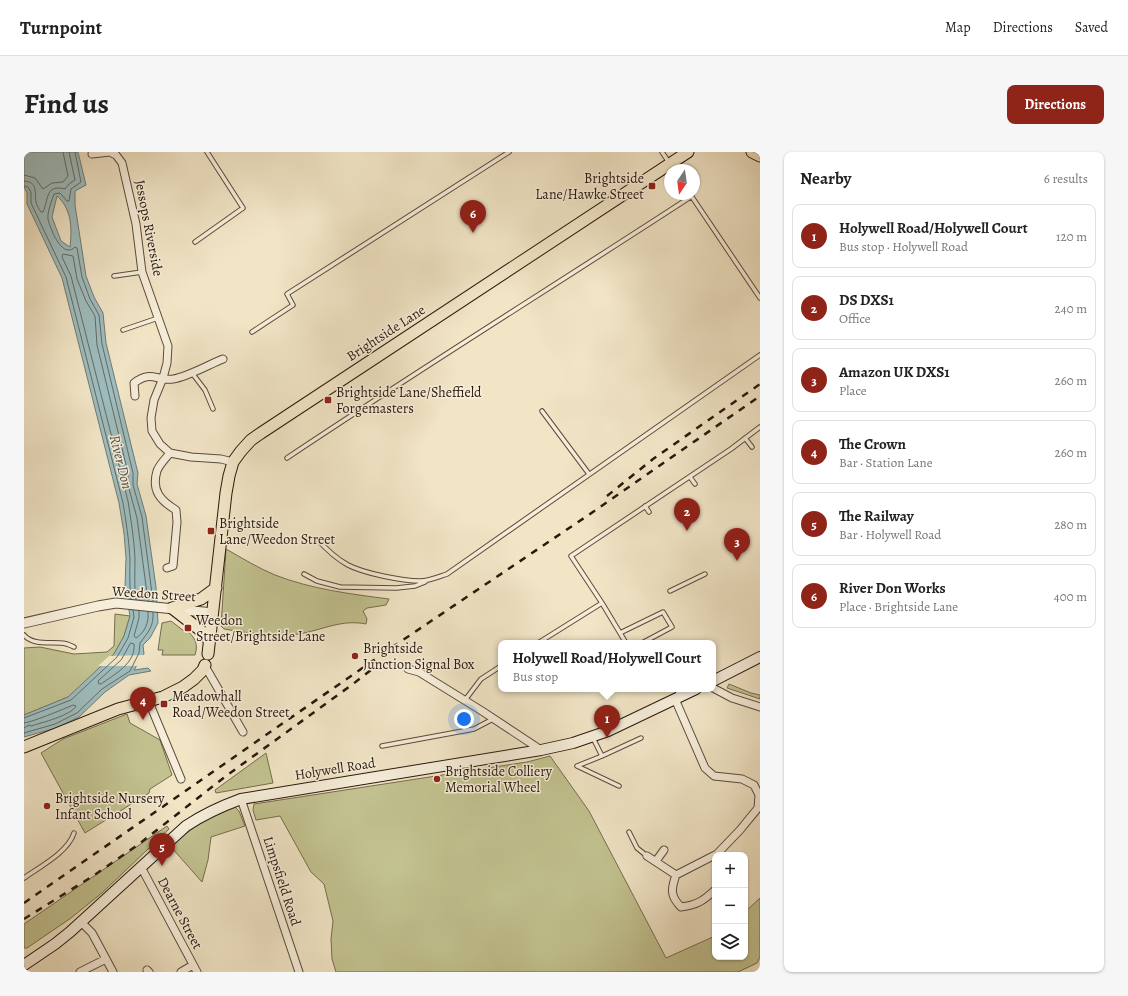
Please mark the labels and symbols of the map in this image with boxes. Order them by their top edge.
north arrow [664,164,700,200]
place label: Brightside Lane/Hawke Street [535,169,644,204]
street label: Jessops Riverside [130,178,168,278]
marker: Brightside Lane/Hawke Street [647,181,657,191]
pin: 6 [460,200,486,233]
street label: Brightside Lane [343,300,429,366]
place label: Brightside Lane/Sheffield Forgemasters [336,383,482,418]
marker: Brightside Lane/Sheffield Forgemasters [323,395,333,405]
water label: River Don [105,433,137,491]
pin: 2 [674,498,700,531]
place label: Brightside Lane/Weedon Street [219,514,335,549]
marker: Brightside Lane/Weedon Street [206,526,216,536]
pin: 3 [724,528,750,561]
street label: Weedon Street [110,582,197,606]
place label: Weedon Street/Brightside Lane [195,611,325,646]
marker: Weedon Street/Brightside Lane [183,623,193,633]
place label: Brightside Junction Signal Box [363,639,475,674]
marker: Brightside Junction Signal Box [350,651,360,661]
pin: 4 [130,687,156,720]
place label: Meadowhall Road/Weedon Street [172,687,290,722]
marker: Meadowhall Road/Weedon Street [159,699,169,709]
pin: 1 [594,705,620,738]
your location [454,709,474,729]
street label: Holywell Road [293,753,377,785]
place label: Brightside Colliery Memorial Wheel [445,762,553,797]
marker: Brightside Colliery Memorial Wheel [432,774,442,784]
place label: Brightside Nursery Infant School [55,789,165,824]
marker: Brightside Nursery Infant School [42,801,52,811]
pin: 5 [149,833,175,866]
street label: Limpsfield Road [259,834,306,929]
street label: Dearne Street [153,874,207,953]

